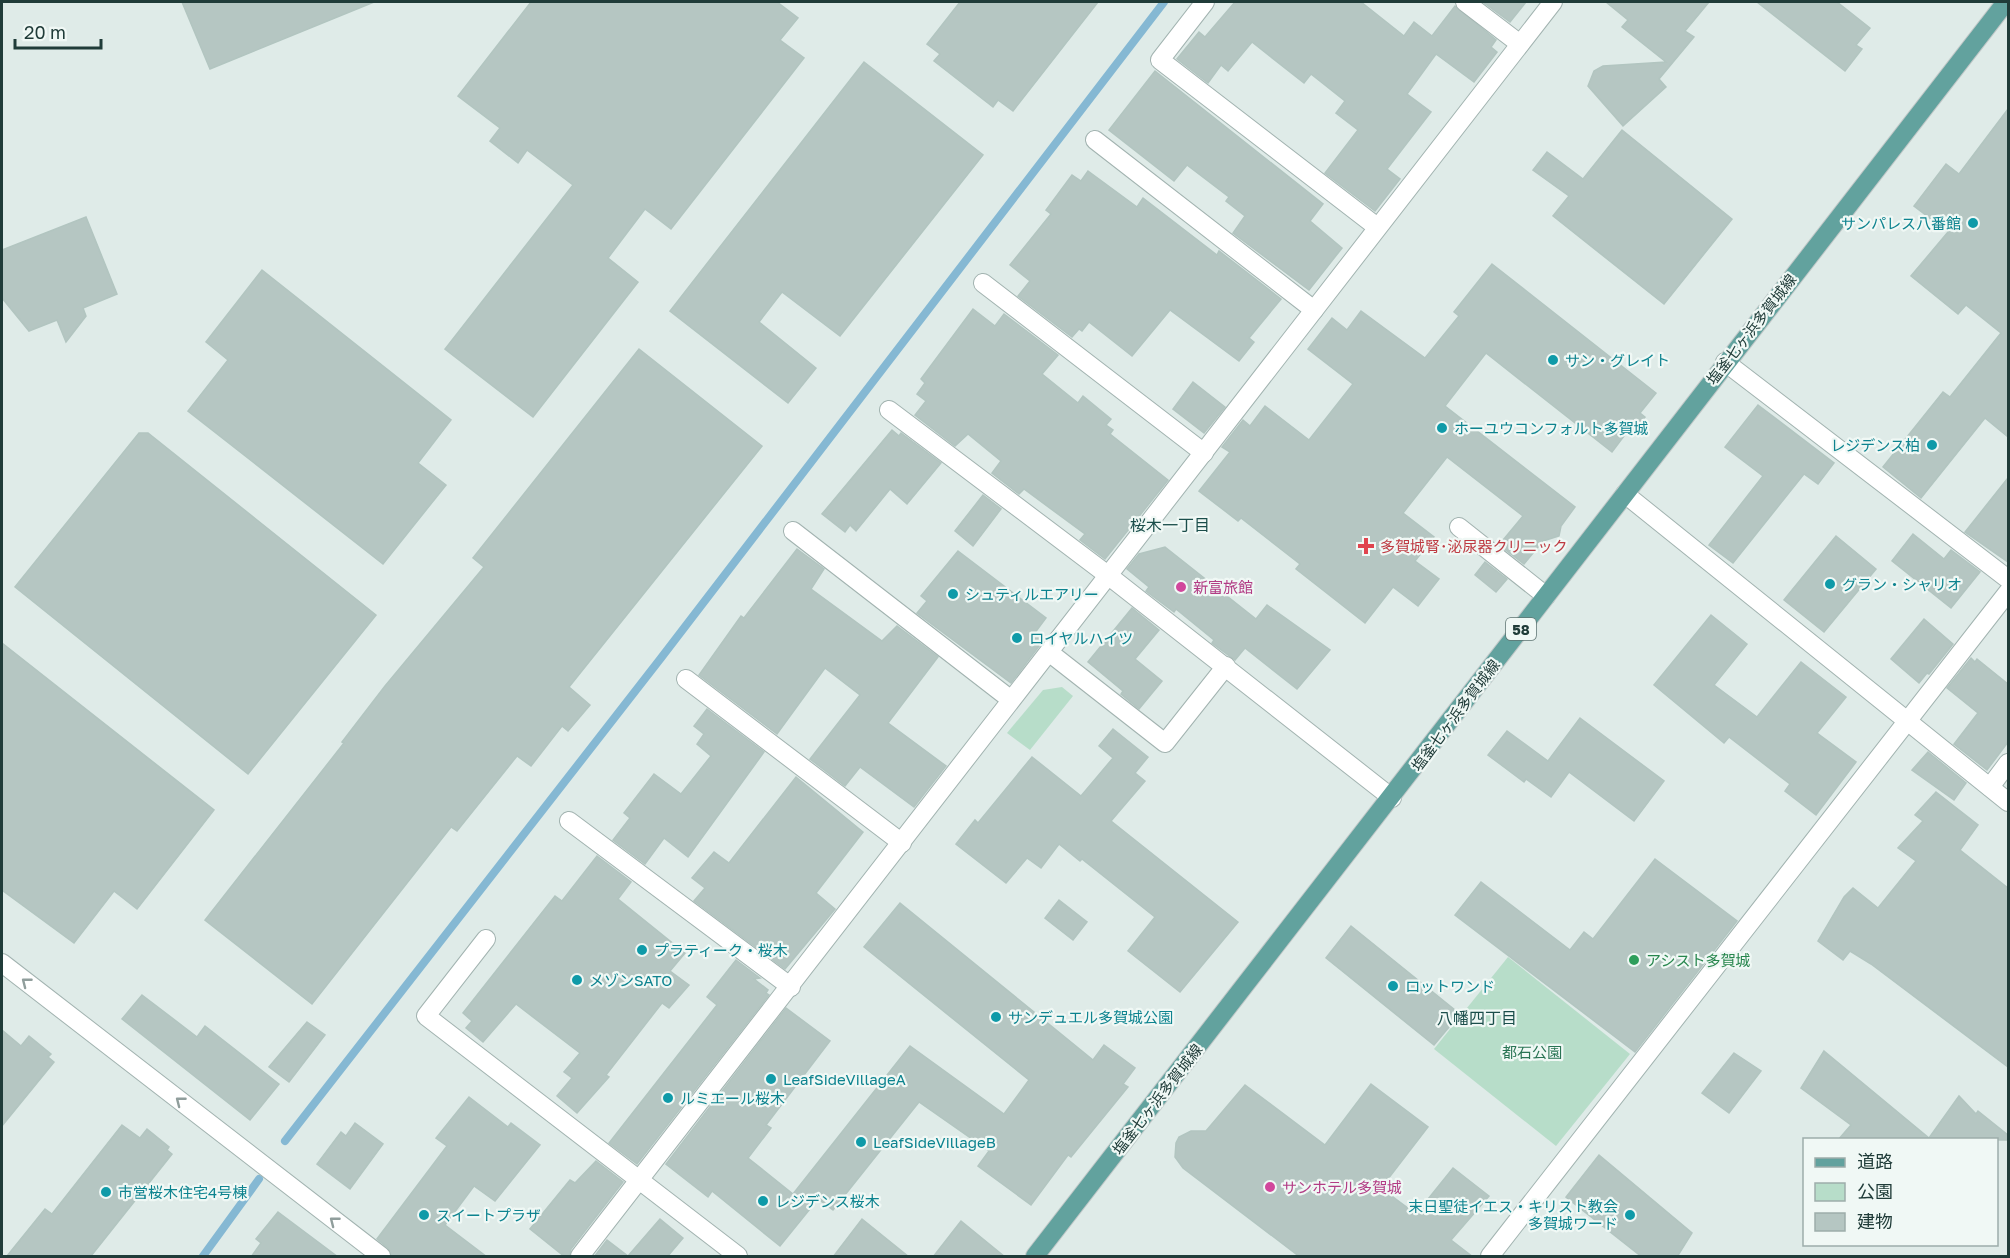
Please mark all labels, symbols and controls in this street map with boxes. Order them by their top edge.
scale bar [15,12,100,50]
text: 20 m [24,21,66,43]
place label: サンパレス八番館 [1841,214,1961,232]
marker: サンパレス八番館 [1966,216,1980,230]
street label: 塩釜七ヶ浜多賀城線 [1702,270,1800,388]
place label: サン・グレイト [1565,351,1670,369]
marker: サン・グレイト [1546,353,1560,367]
place label: ホーユウコンフォルト多賀城 [1454,419,1649,437]
marker: ホーユウコンフォルト多賀城 [1435,421,1449,435]
place label: レジデンス柏 [1830,436,1920,454]
marker: レジデンス柏 [1925,438,1939,452]
district label: 桜木一丁目 [1130,515,1210,535]
marker: 多賀城腎･泌尿器クリニック [1357,537,1375,555]
place label: 多賀城腎･泌尿器クリニック [1380,537,1568,555]
place label: グラン・シャリオ [1842,575,1962,593]
marker: グラン・シャリオ [1823,577,1837,591]
place label: 新富旅館 [1193,578,1253,596]
marker: 新富旅館 [1174,580,1188,594]
place label: シュティルエアリー [965,585,1099,603]
marker: シュティルエアリー [946,587,960,601]
road number: 58 [1506,618,1536,640]
place label: ロイヤルハイツ [1029,629,1133,647]
marker: ロイヤルハイツ [1010,631,1024,645]
street label: 塩釜七ヶ浜多賀城線 [1407,656,1503,774]
place label: プラティーク・桜木 [654,941,788,959]
marker: プラティーク・桜木 [635,943,649,957]
place label: アシスト多賀城 [1646,951,1750,969]
marker: アシスト多賀城 [1627,953,1641,967]
place label: メゾンSATO [589,971,672,989]
marker: メゾンSATO [570,973,584,987]
place label: ロットワンド [1405,977,1495,995]
one-way arrow [22,978,33,989]
marker: ロットワンド [1386,979,1400,993]
place label: サンデュエル多賀城公園 [1008,1008,1173,1026]
district label: 八幡四丁目 [1437,1008,1517,1028]
marker: サンデュエル多賀城公園 [989,1010,1003,1024]
street label: 塩釜七ヶ浜多賀城線 [1108,1040,1206,1158]
park label: 都石公園 [1502,1043,1562,1061]
place label: LeafSideVillageA [783,1070,906,1088]
marker: LeafSideVillageA [764,1072,778,1086]
place label: ルミエール桜木 [680,1089,785,1107]
marker: ルミエール桜木 [661,1091,675,1105]
one-way arrow [176,1098,187,1109]
place label: LeafSideVillageB [873,1133,996,1151]
marker: LeafSideVillageB [854,1135,868,1149]
legend [1803,1138,1998,1246]
text: 道路 [1857,1150,1893,1172]
place label: サンホテル多賀城 [1282,1178,1402,1196]
marker: サンホテル多賀城 [1263,1180,1277,1194]
text: 公園 [1857,1180,1893,1202]
place label: 市営桜木住宅4号棟 [118,1183,247,1201]
marker: 市営桜木住宅4号棟 [99,1185,113,1199]
place label: レジデンス桜木 [775,1192,880,1210]
marker: レジデンス桜木 [756,1194,770,1208]
place label: 末日聖徒イエス・キリスト教会 多賀城ワード [1408,1197,1618,1232]
place label: スイートプラザ [436,1206,541,1224]
marker: スイートプラザ [417,1208,431,1222]
marker: 末日聖徒イエス・キリスト教会 多賀城ワード [1623,1208,1637,1222]
text: 建物 [1857,1210,1893,1232]
one-way arrow [330,1217,341,1228]

